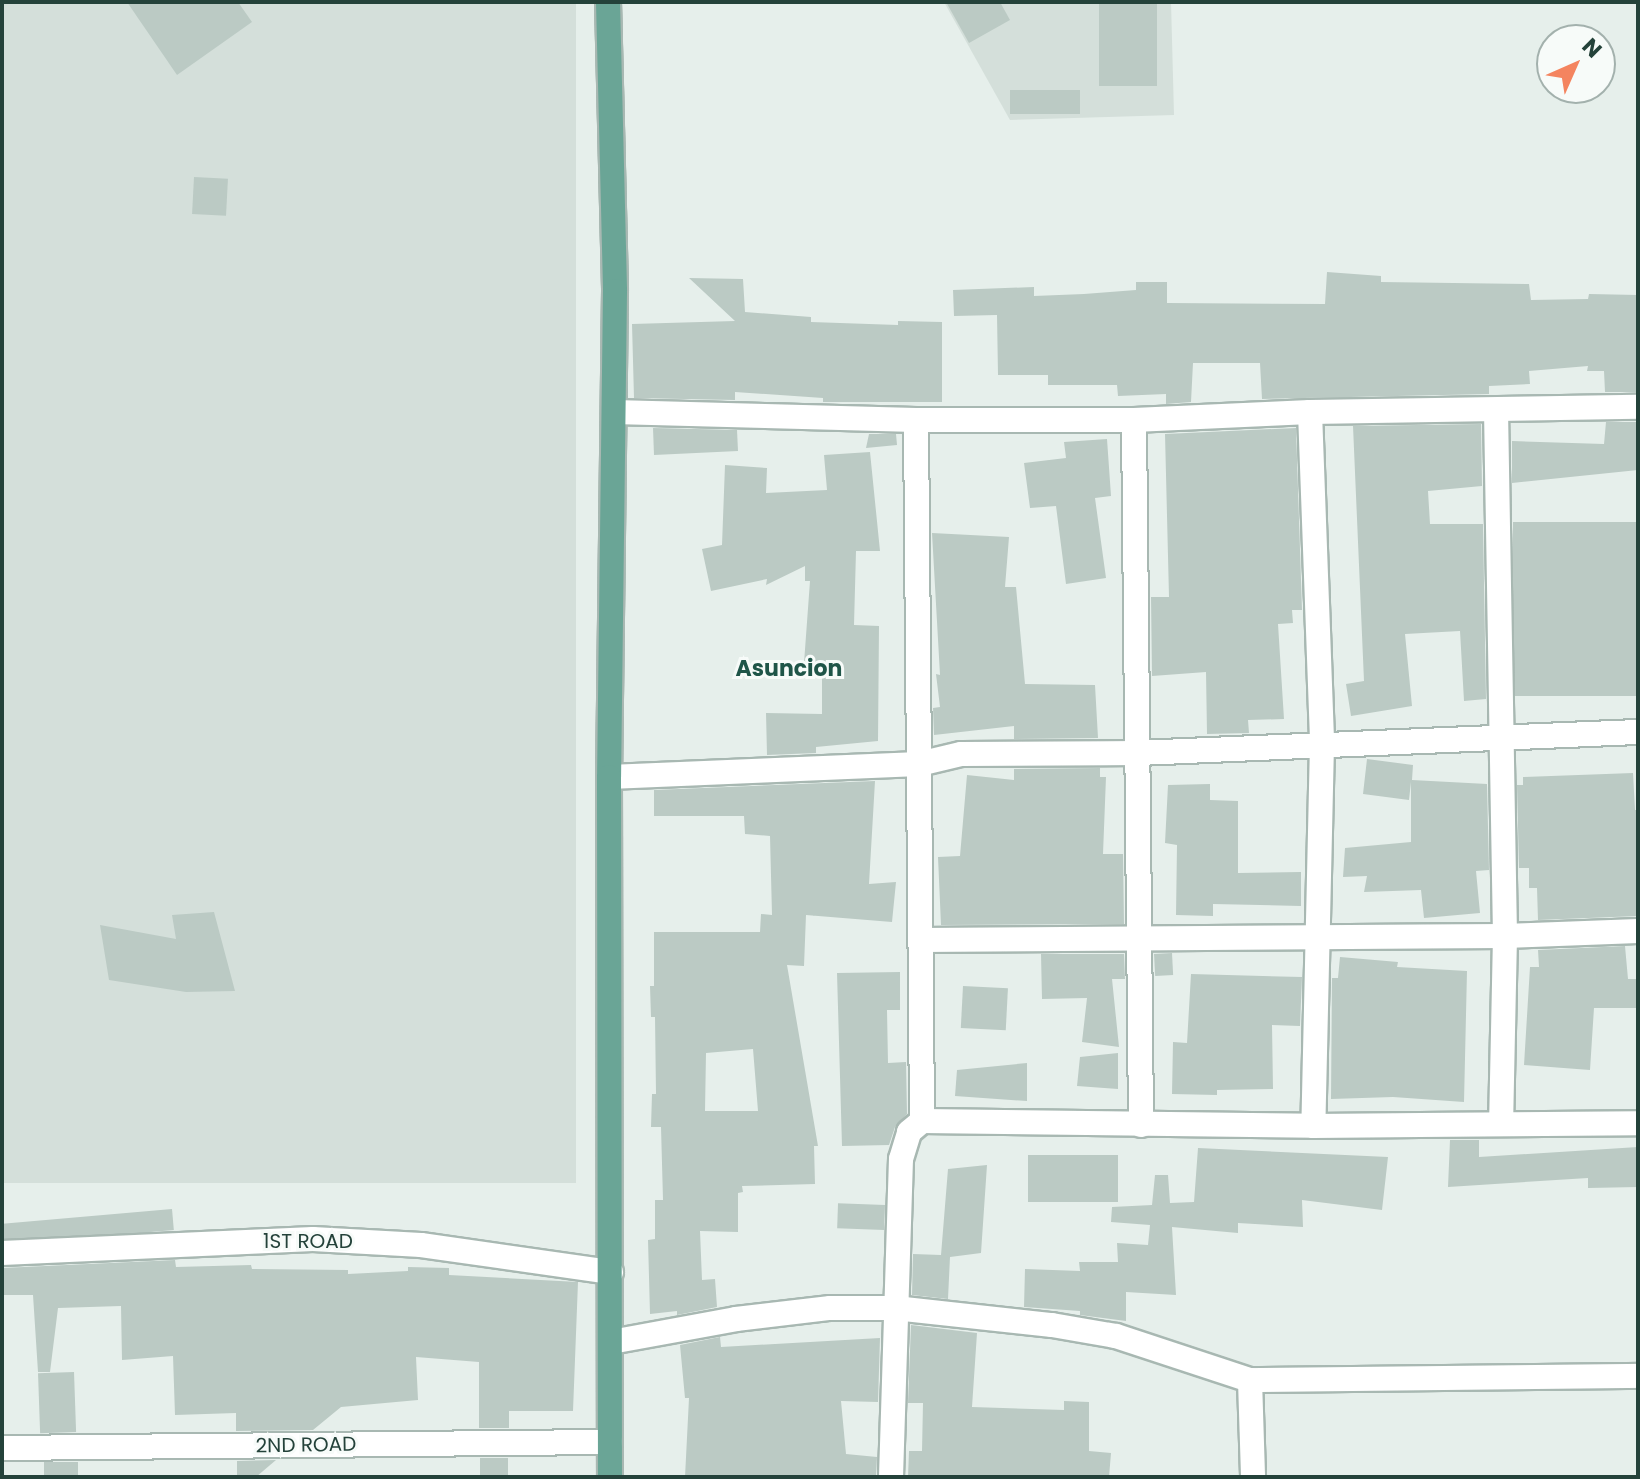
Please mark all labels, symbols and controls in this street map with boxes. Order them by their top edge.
north arrow [1536,24,1616,104]
text: N [1575,31,1609,65]
district label: Asuncion [736,656,842,682]
street label: 1ST ROAD [263,1229,353,1253]
street label: 2ND ROAD [256,1432,356,1458]

